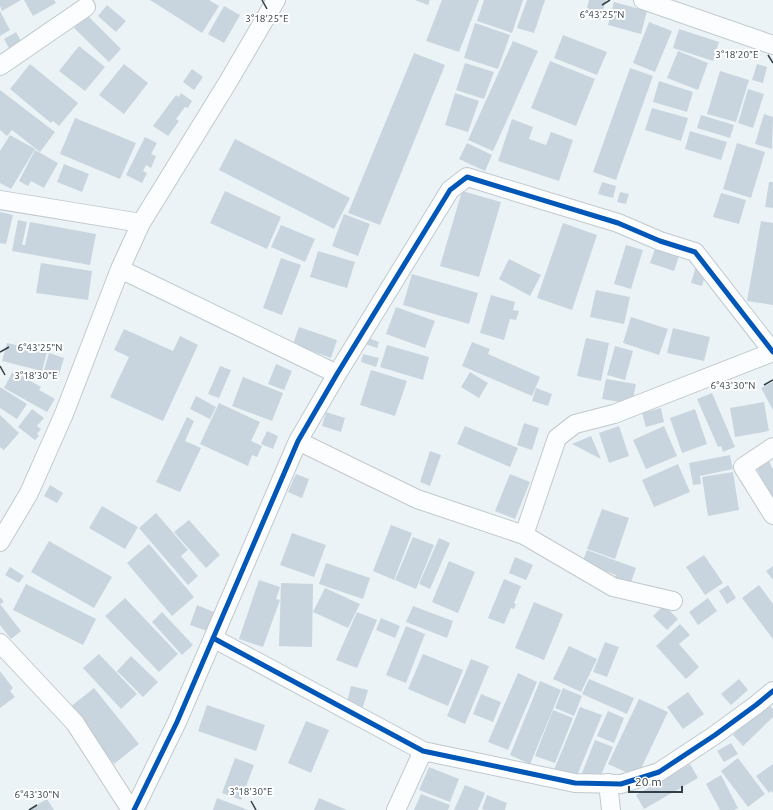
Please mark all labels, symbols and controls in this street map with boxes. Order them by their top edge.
text: 6°43'25"N [580,9,624,20]
text: 3°18'25"E [245,13,289,24]
text: 3°18'20"E [715,49,759,60]
text: 6°43'25"N [18,342,62,353]
text: 3°18'30"E [14,370,58,381]
text: 6°43'30"N [711,380,755,391]
scale bar [629,768,682,794]
text: 20 m [635,775,662,788]
text: 3°18'30"E [229,786,273,797]
text: 6°43'30"N [15,789,59,800]

